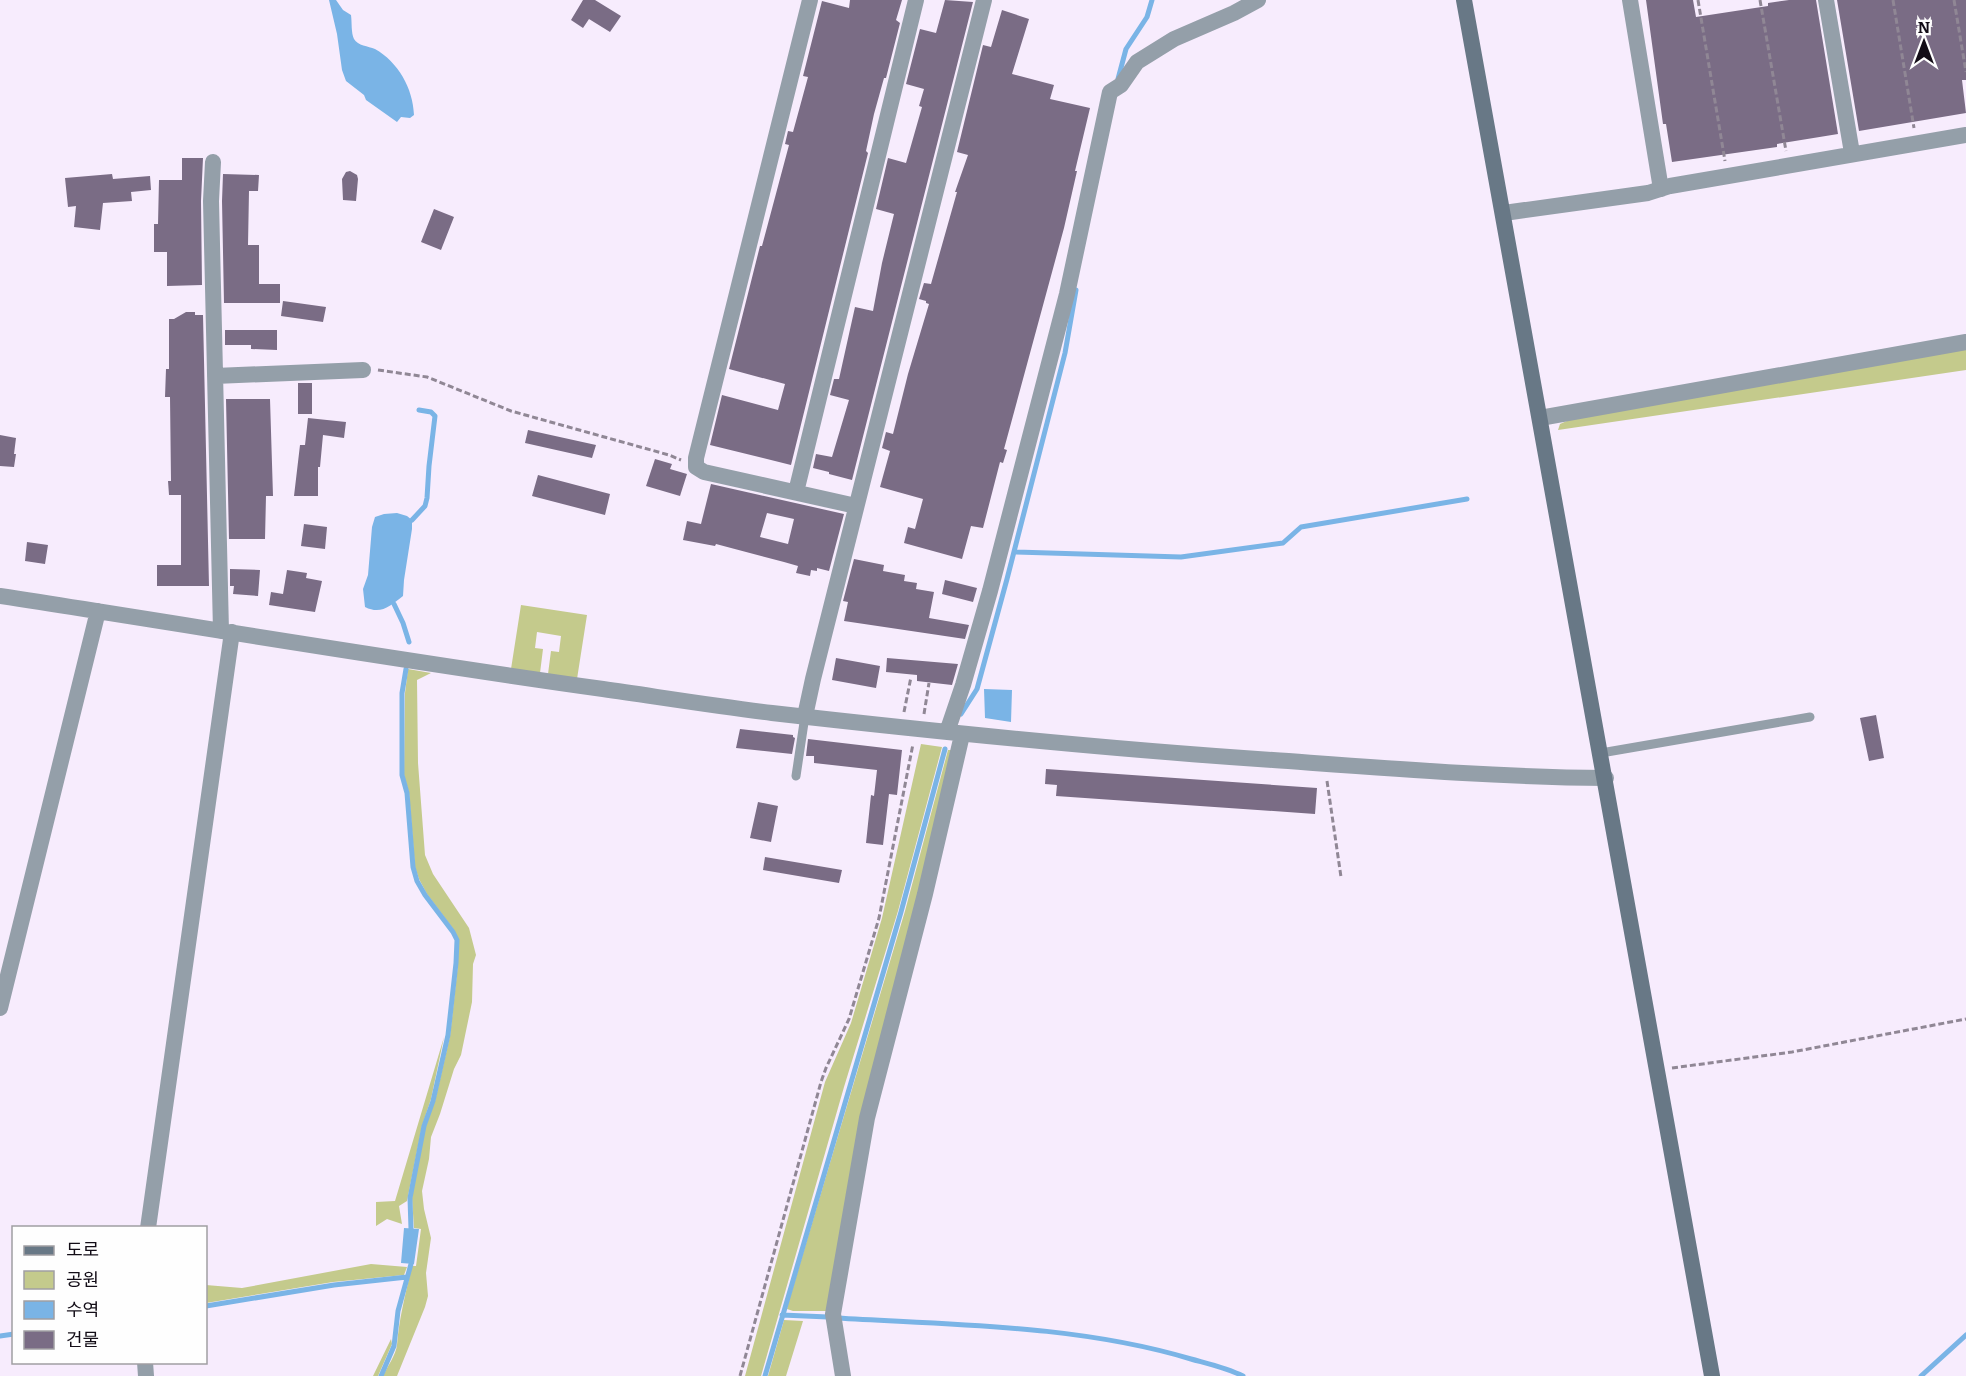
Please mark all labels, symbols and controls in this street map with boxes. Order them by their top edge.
north arrow [1894,12,1954,72]
text: N [1918,18,1930,37]
legend [12,1226,207,1364]
text: 도로 [66,1239,99,1261]
text: 공원 [66,1269,99,1291]
text: 수역 [66,1299,99,1321]
text: 건물 [66,1329,99,1351]

